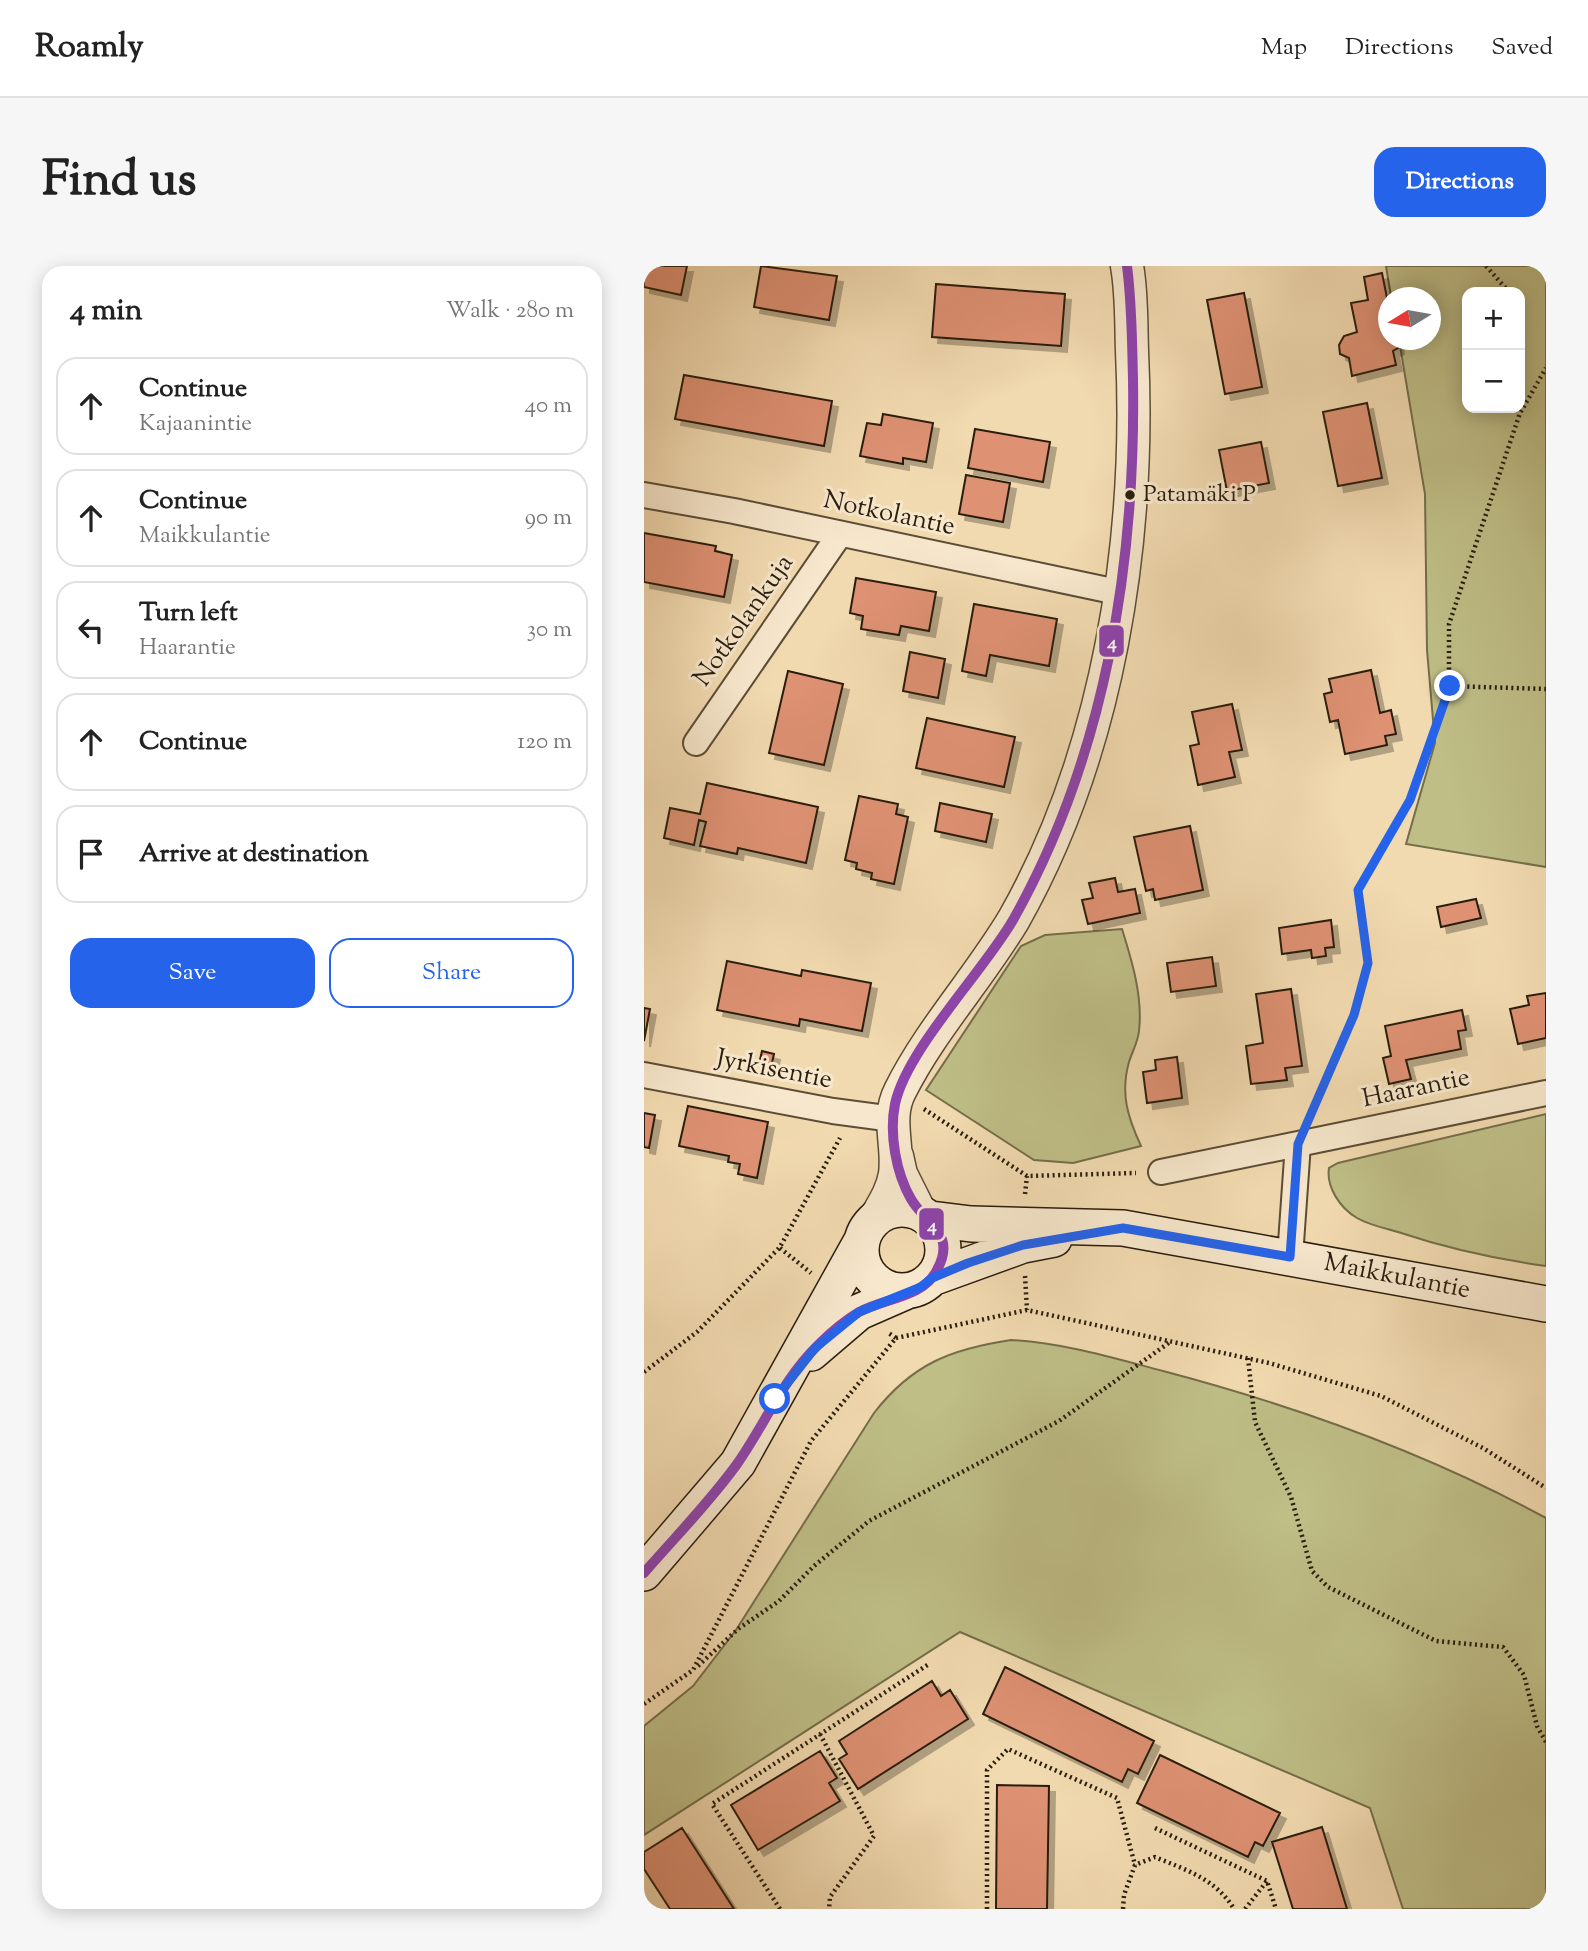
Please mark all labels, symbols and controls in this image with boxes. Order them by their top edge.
text: Roamly [35,24,144,72]
text: Map [1261,31,1307,65]
text: Directions [1345,31,1453,65]
text: Saved [1491,31,1553,65]
text: Find us [42,147,196,217]
button: Directions [1374,147,1546,217]
north arrow [1378,287,1441,350]
map controls [1462,287,1525,413]
button: + [1462,287,1525,350]
text: 4 min [70,290,143,333]
text: Walk · 280 m [446,295,574,328]
button: − [1462,350,1525,413]
text: Continue [139,371,247,408]
icon: ahead [72,387,110,425]
text: 40 m [525,390,572,423]
text: Kajaanintie [139,408,252,441]
place label: Patamäki P [1143,478,1256,512]
street label: Notkolantie [820,482,958,546]
text: Continue [139,483,247,520]
marker: Patamäki P [1123,488,1137,502]
icon: ahead [72,499,110,537]
text: 90 m [525,502,572,535]
text: Maikkulantie [139,520,271,553]
street label: Notkolankuja [685,547,803,695]
text: Turn left [139,595,238,632]
icon: left [72,611,110,649]
text: 30 m [527,614,572,647]
line badge: 4 [1098,624,1125,658]
text: 4 [1106,630,1117,657]
text: Haarantie [139,632,236,665]
route end [1434,670,1465,701]
icon: ahead [72,723,110,761]
text: Continue [139,724,247,761]
text: 120 m [517,726,572,759]
icon: arrive [72,835,110,873]
text: Arrive at destination [139,836,369,873]
button: Save [70,938,315,1008]
button: Share [329,938,574,1008]
street label: Jyrkisentie [711,1040,835,1099]
street label: Haarantie [1359,1060,1473,1118]
line badge: 4 [918,1207,945,1241]
text: 4 [926,1213,937,1240]
street label: Maikkulantie [1320,1245,1474,1309]
route start [759,1383,790,1414]

